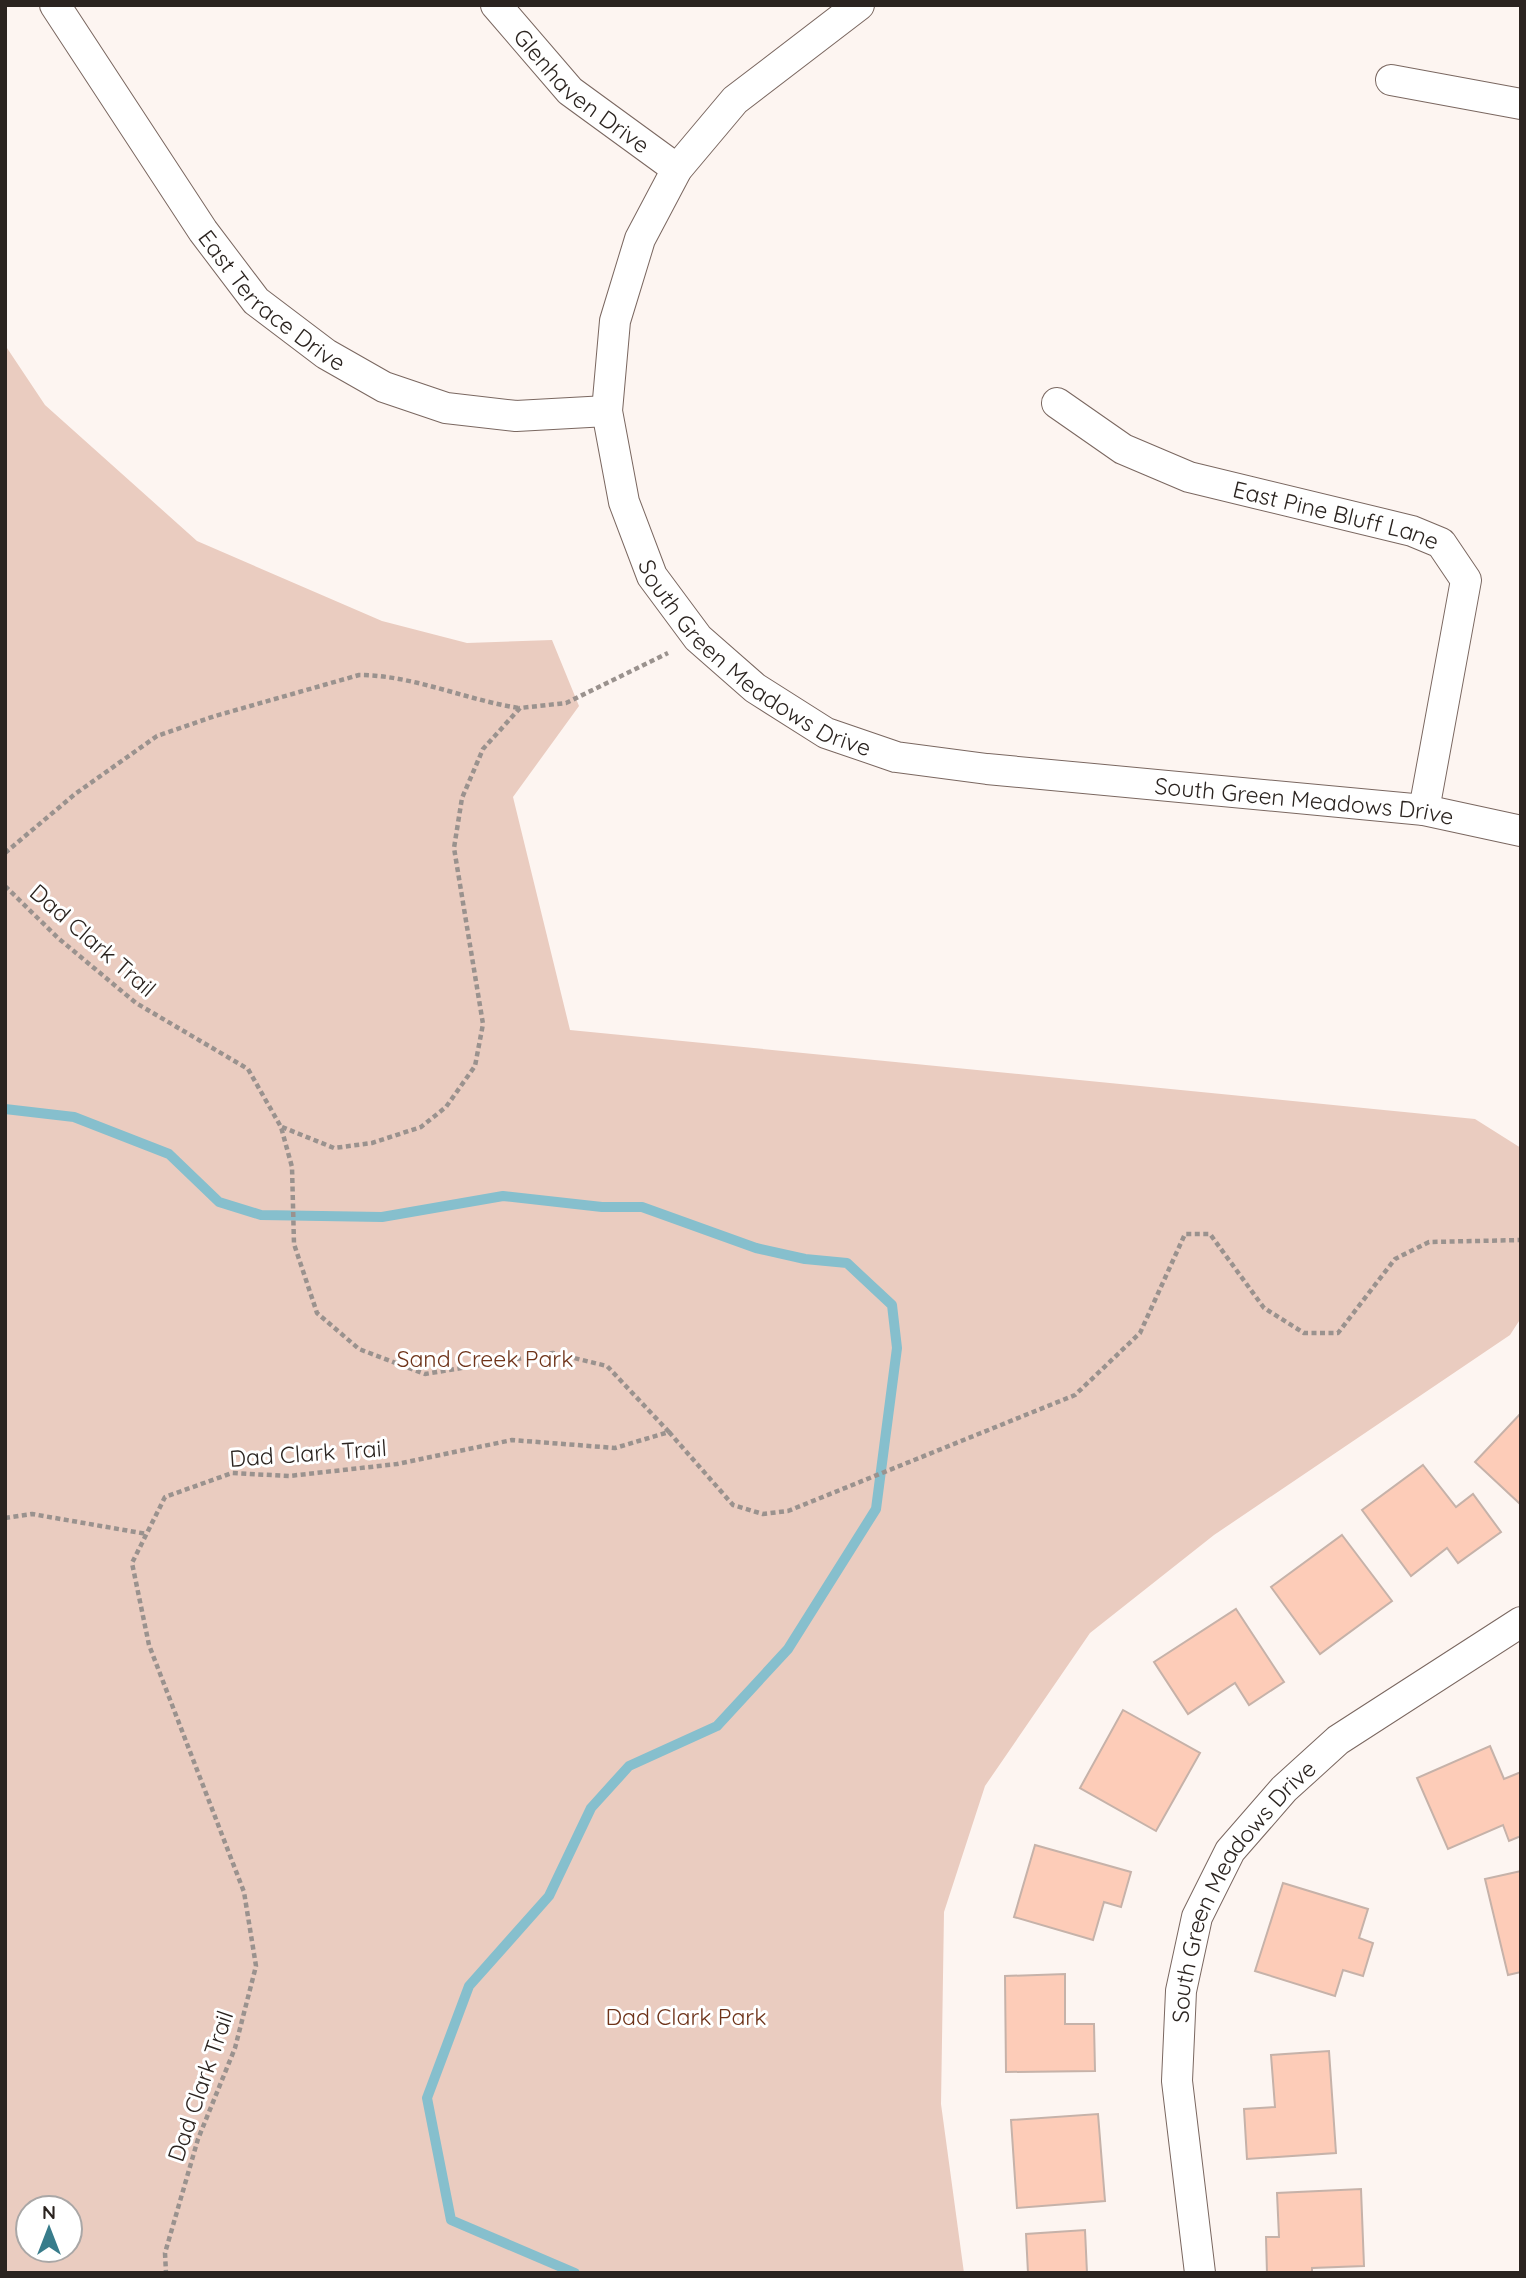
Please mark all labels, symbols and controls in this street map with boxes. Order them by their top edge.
street label: Glenhaven Drive [508,22,656,159]
street label: East Terrace Drive [193,224,351,377]
street label: East Pine Bluff Lane [1230,474,1444,555]
street label: South Green Meadows Drive [633,555,875,762]
street label: South Green Meadows Drive [1153,770,1457,831]
street label: Dad Clark Trail [24,877,162,1003]
park label: Sand Creek Park [396,1344,574,1373]
street label: Dad Clark Trail [228,1433,388,1473]
street label: South Green Meadows Drive [1165,1753,1321,2023]
park label: Dad Clark Park [605,2002,767,2031]
street label: Dad Clark Trail [161,2007,239,2165]
north arrow [14,2194,84,2264]
text: N [42,2200,56,2224]

